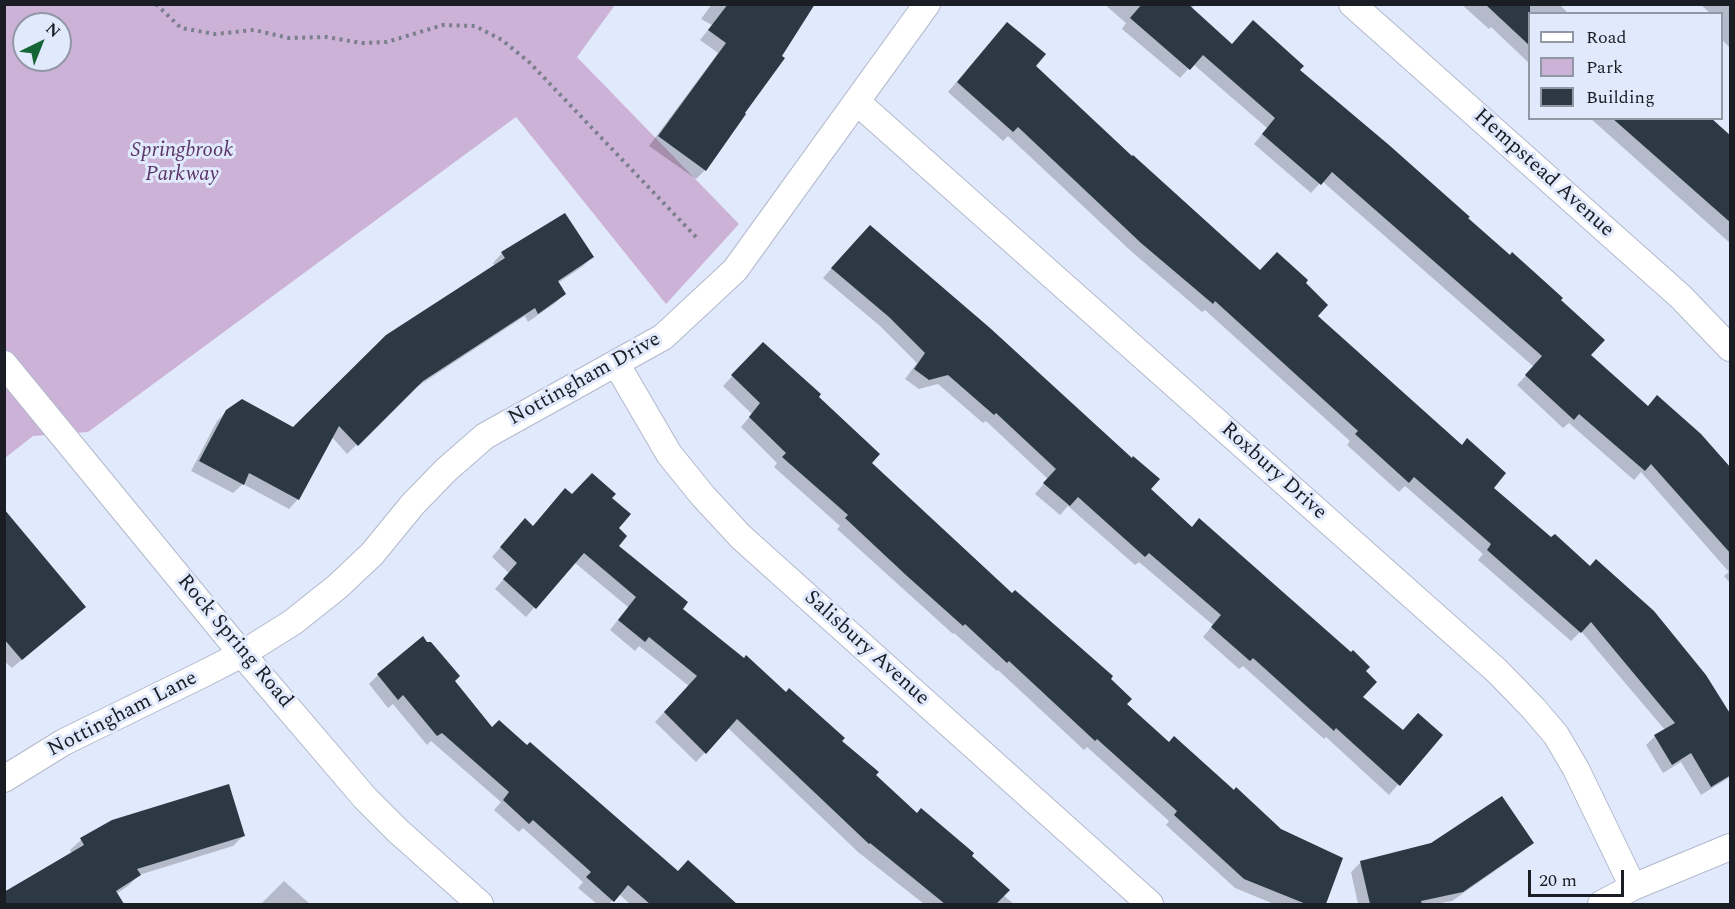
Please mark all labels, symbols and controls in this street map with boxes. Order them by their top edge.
north arrow [12,12,72,72]
legend [1528,12,1723,120]
text: N [40,17,66,44]
text: Road [1586,24,1627,51]
text: Park [1586,54,1623,81]
text: Building [1586,84,1655,111]
street label: Hempstead Avenue [1468,104,1618,244]
park label: Springbrook Parkway [131,139,233,189]
street label: Nottingham Drive [505,328,665,432]
street label: Roxbury Drive [1215,418,1331,526]
street label: Rock Spring Road [171,570,297,714]
street label: Salisbury Avenue [798,586,934,712]
street label: Nottingham Lane [44,666,202,764]
scale bar [1531,858,1627,896]
text: 20 m [1539,867,1577,894]

